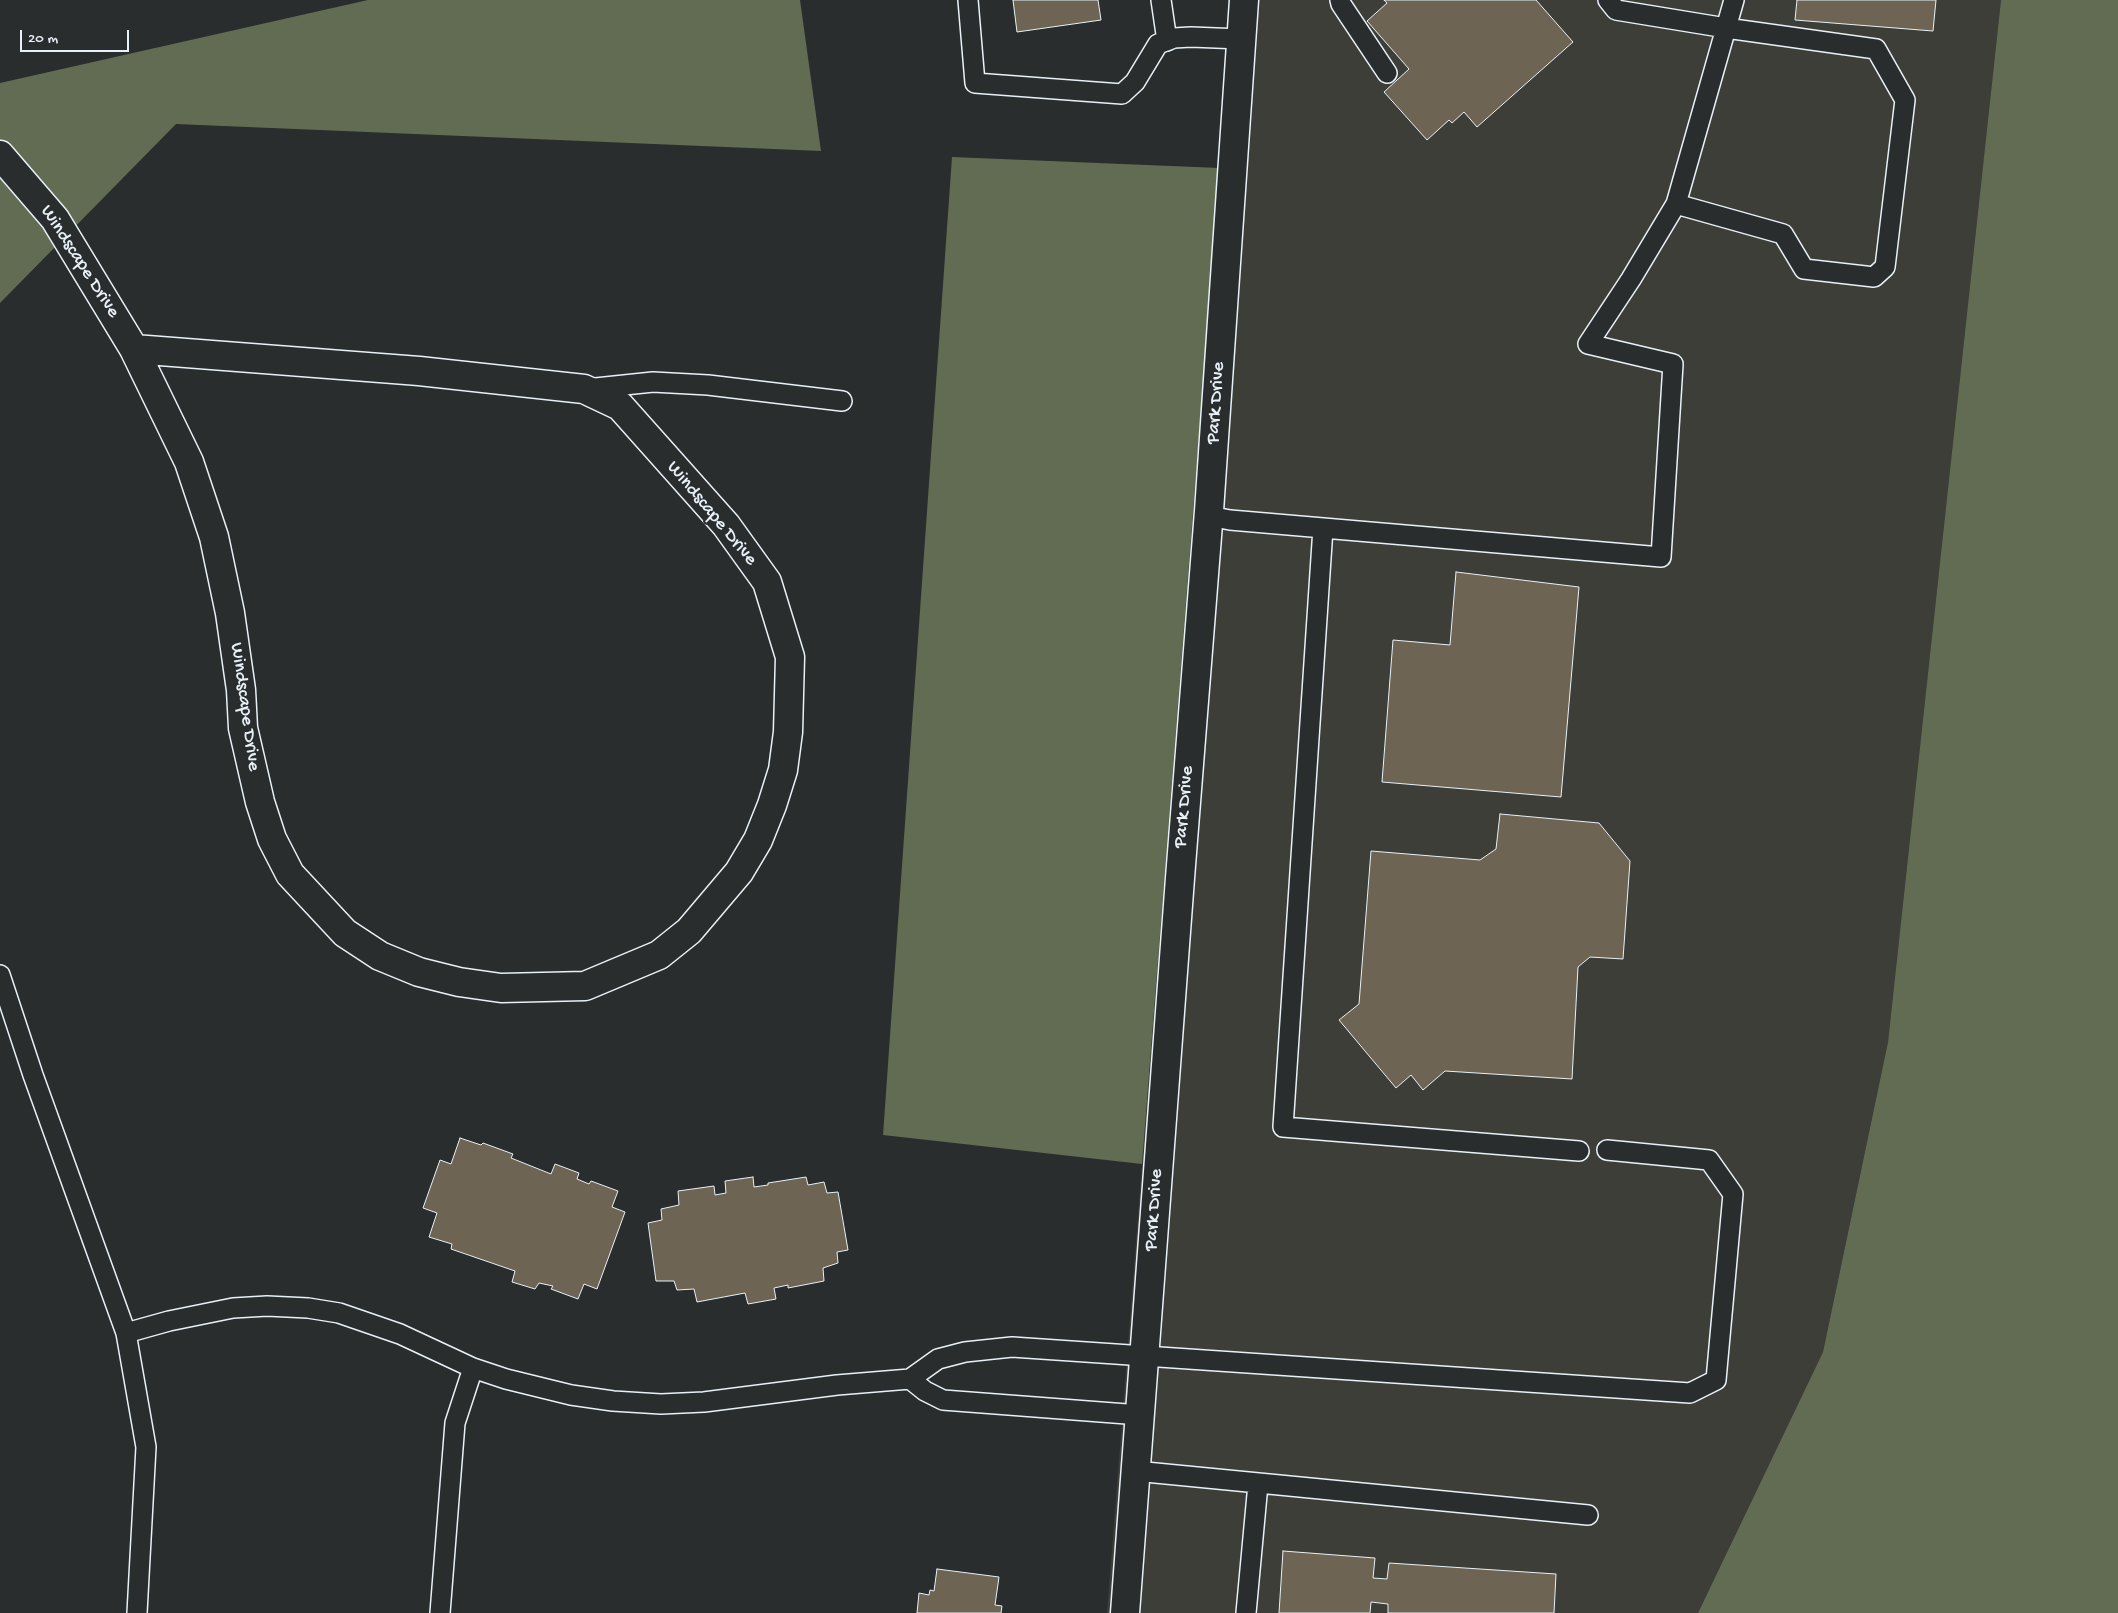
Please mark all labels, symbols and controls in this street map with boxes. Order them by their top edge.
scale bar [22,20,131,52]
text: 20 m [28,30,58,48]
street label: Windscape Drive [34,201,124,323]
street label: Park Drive [1203,361,1231,445]
street label: Windscape Drive [661,457,761,571]
street label: Windscape Drive [224,641,264,773]
street label: Park Drive [1170,765,1200,849]
street label: Park Drive [1141,1168,1169,1252]

